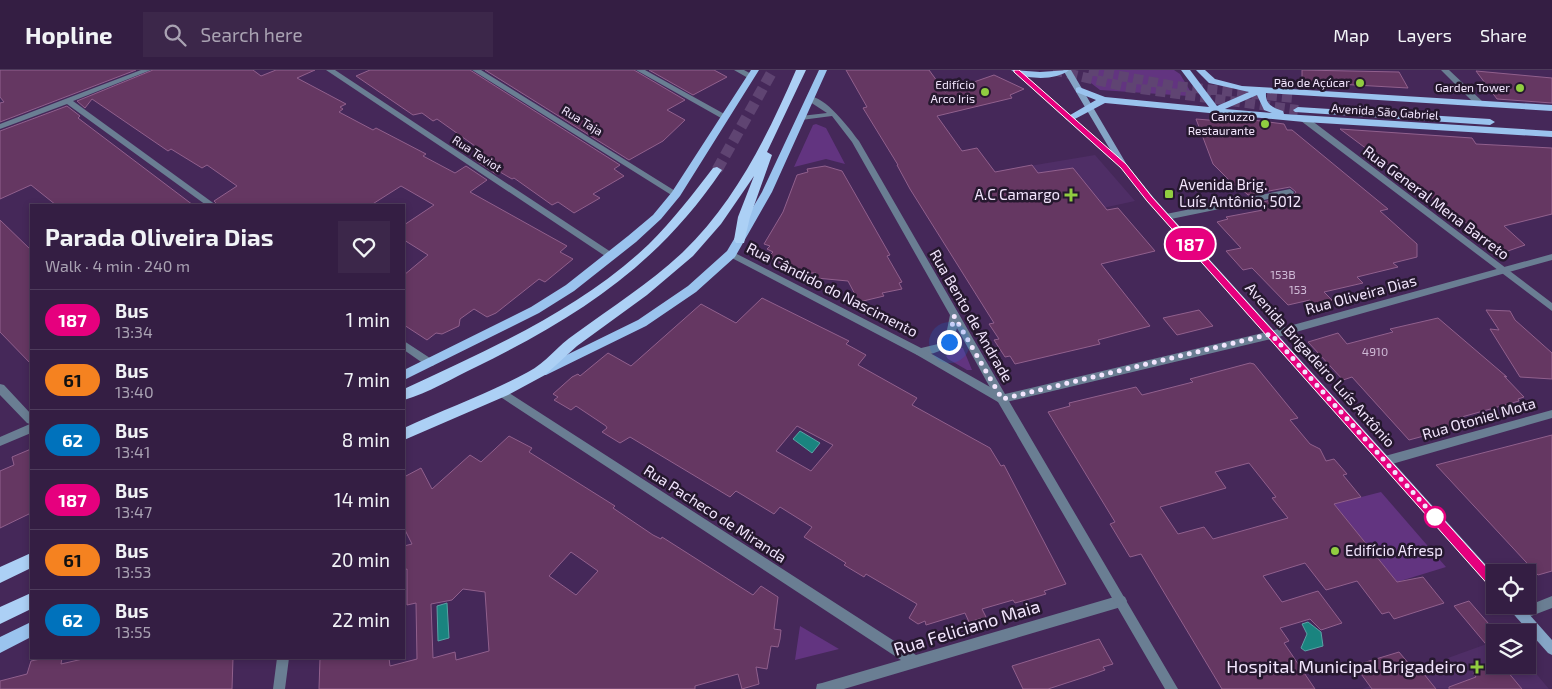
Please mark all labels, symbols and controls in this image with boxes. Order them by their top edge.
search box [143,12,493,57]
text: Hopline [25,20,113,49]
icon: search [161,21,189,49]
text: Search here [201,23,303,46]
text: Map [1333,24,1369,46]
text: Layers [1397,24,1452,46]
text: Share [1480,24,1527,46]
place label: Pão de Açúcar [1274,75,1350,90]
place label: Edifício Arco Iris [931,77,975,105]
marker: Pão de Açúcar [1354,77,1366,89]
place label: Garden Tower [1435,80,1510,94]
marker: Garden Tower [1514,82,1526,94]
marker: Edifício Arco Iris [979,86,991,98]
street label: Avenida São Gabriel [1331,100,1440,122]
street label: Rua Taja [559,102,606,139]
place label: Caruzzo Restaurante [1188,109,1255,137]
marker: Caruzzo Restaurante [1259,118,1271,130]
street label: Rua Teviot [450,132,505,175]
street label: Rua General Mena Barreto [1360,141,1513,263]
place label: Avenida Brig. Luís Antônio, 5012 [1179,175,1301,210]
place label: A.C Camargo [974,185,1060,203]
marker: A.C Camargo [1064,188,1078,202]
marker: Avenida Brig. Luís Antônio, 5012 [1163,188,1175,200]
button: heart [338,221,390,273]
text: Parada Oliveira Dias [45,222,273,251]
line badge: 187 [1161,228,1219,260]
text: 187 [1176,233,1204,255]
street label: Rua Cândido do Nascimento [744,238,921,340]
street label: Rua Bento de Andrade [927,246,1017,385]
text: Walk · 4 min · 240 m [45,256,190,275]
house number: 153B [1270,267,1296,281]
street label: Rua Oliveira Dias [1303,271,1418,318]
street label: Avenida Brigadeiro Luís Antônio [1242,278,1399,450]
house number: 153 [1289,282,1307,296]
text: Bus [115,299,149,322]
text: 1 min [346,308,390,331]
text: 187 [58,309,87,331]
text: 13:34 [115,322,153,341]
your location [937,330,962,355]
house number: 4910 [1362,344,1388,358]
text: Bus [115,359,149,382]
text: 7 min [344,368,390,391]
text: 61 [63,369,82,391]
text: 13:40 [115,382,154,401]
street label: Rua Otoniel Mota [1420,393,1538,443]
text: Bus [115,419,149,442]
text: 8 min [342,428,390,451]
text: 62 [62,429,83,451]
text: 13:41 [115,442,150,461]
street label: Rua Pacheco de Miranda [641,460,790,566]
text: Bus [115,479,149,502]
text: 14 min [334,488,390,511]
text: 187 [58,489,87,511]
text: 13:47 [115,502,152,521]
unlabelled marker [1424,506,1446,528]
text: Bus [115,539,149,562]
place label: Edifício Afresp [1345,541,1443,559]
marker: Edifício Afresp [1329,545,1341,557]
text: 20 min [331,548,390,571]
text: 61 [63,549,82,571]
text: 13:53 [115,562,152,581]
map controls [1486,564,1536,674]
button: locate [1486,564,1536,614]
street label: Rua Feliciano Maia [891,594,1043,660]
text: Bus [115,599,149,622]
text: 22 min [332,608,390,631]
text: 62 [62,609,83,631]
text: 13:55 [115,622,151,641]
button: layers [1486,624,1536,674]
place label: Hospital Municipal Brigadeiro [1226,655,1466,677]
marker: Hospital Municipal Brigadeiro [1470,660,1484,674]

